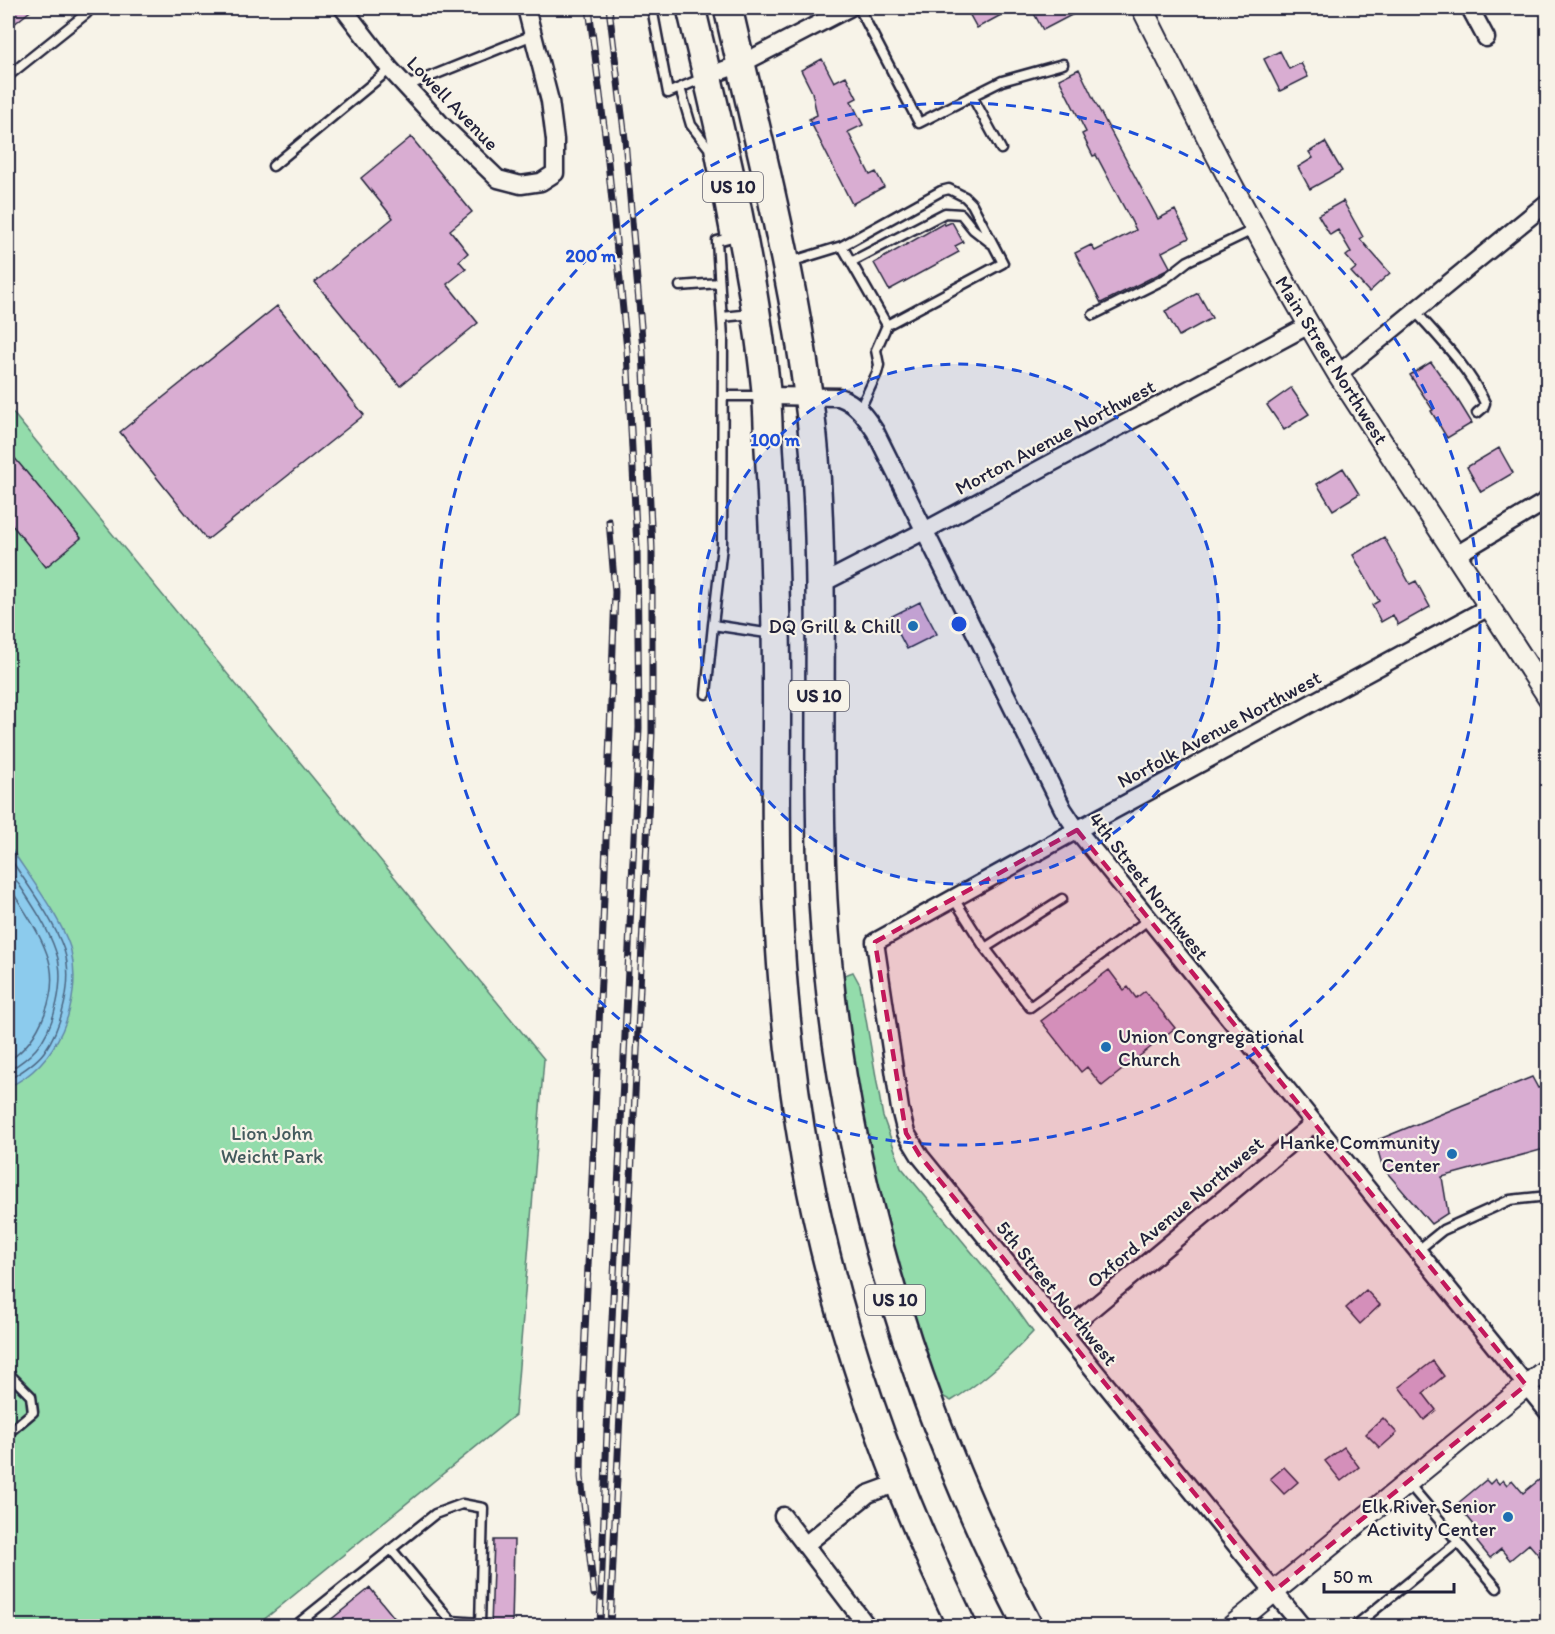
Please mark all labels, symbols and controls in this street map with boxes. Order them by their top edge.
street label: Lowell Avenue [402,51,504,155]
road number: US 10 [703,172,763,202]
text: 200 m [566,245,617,267]
street label: Main Street Northwest [1270,271,1394,449]
street label: Morton Avenue Northwest [951,374,1160,500]
text: 100 m [750,429,801,451]
place label: DQ Grill & Chill [769,614,901,638]
centre of rings [949,614,969,634]
marker: DQ Grill & Chill [906,619,920,633]
street label: Norfolk Avenue Northwest [1113,665,1325,793]
road number: US 10 [789,681,849,711]
street label: 4th Street Northwest [1084,807,1214,965]
place label: Union Congregational Church [1118,1024,1304,1071]
marker: Union Congregational Church [1099,1040,1113,1054]
park label: Lion John Weicht Park [221,1121,323,1168]
place label: Hanke Community Center [1280,1130,1441,1177]
street label: Oxford Avenue Northwest [1082,1131,1268,1293]
marker: Hanke Community Center [1445,1147,1459,1161]
street label: 5th Street Northwest [991,1216,1123,1371]
road number: US 10 [865,1285,925,1315]
place label: Elk River Senior Activity Center [1361,1494,1496,1541]
marker: Elk River Senior Activity Center [1501,1510,1515,1524]
scale bar [1324,1556,1454,1594]
text: 50 m [1333,1566,1373,1588]

